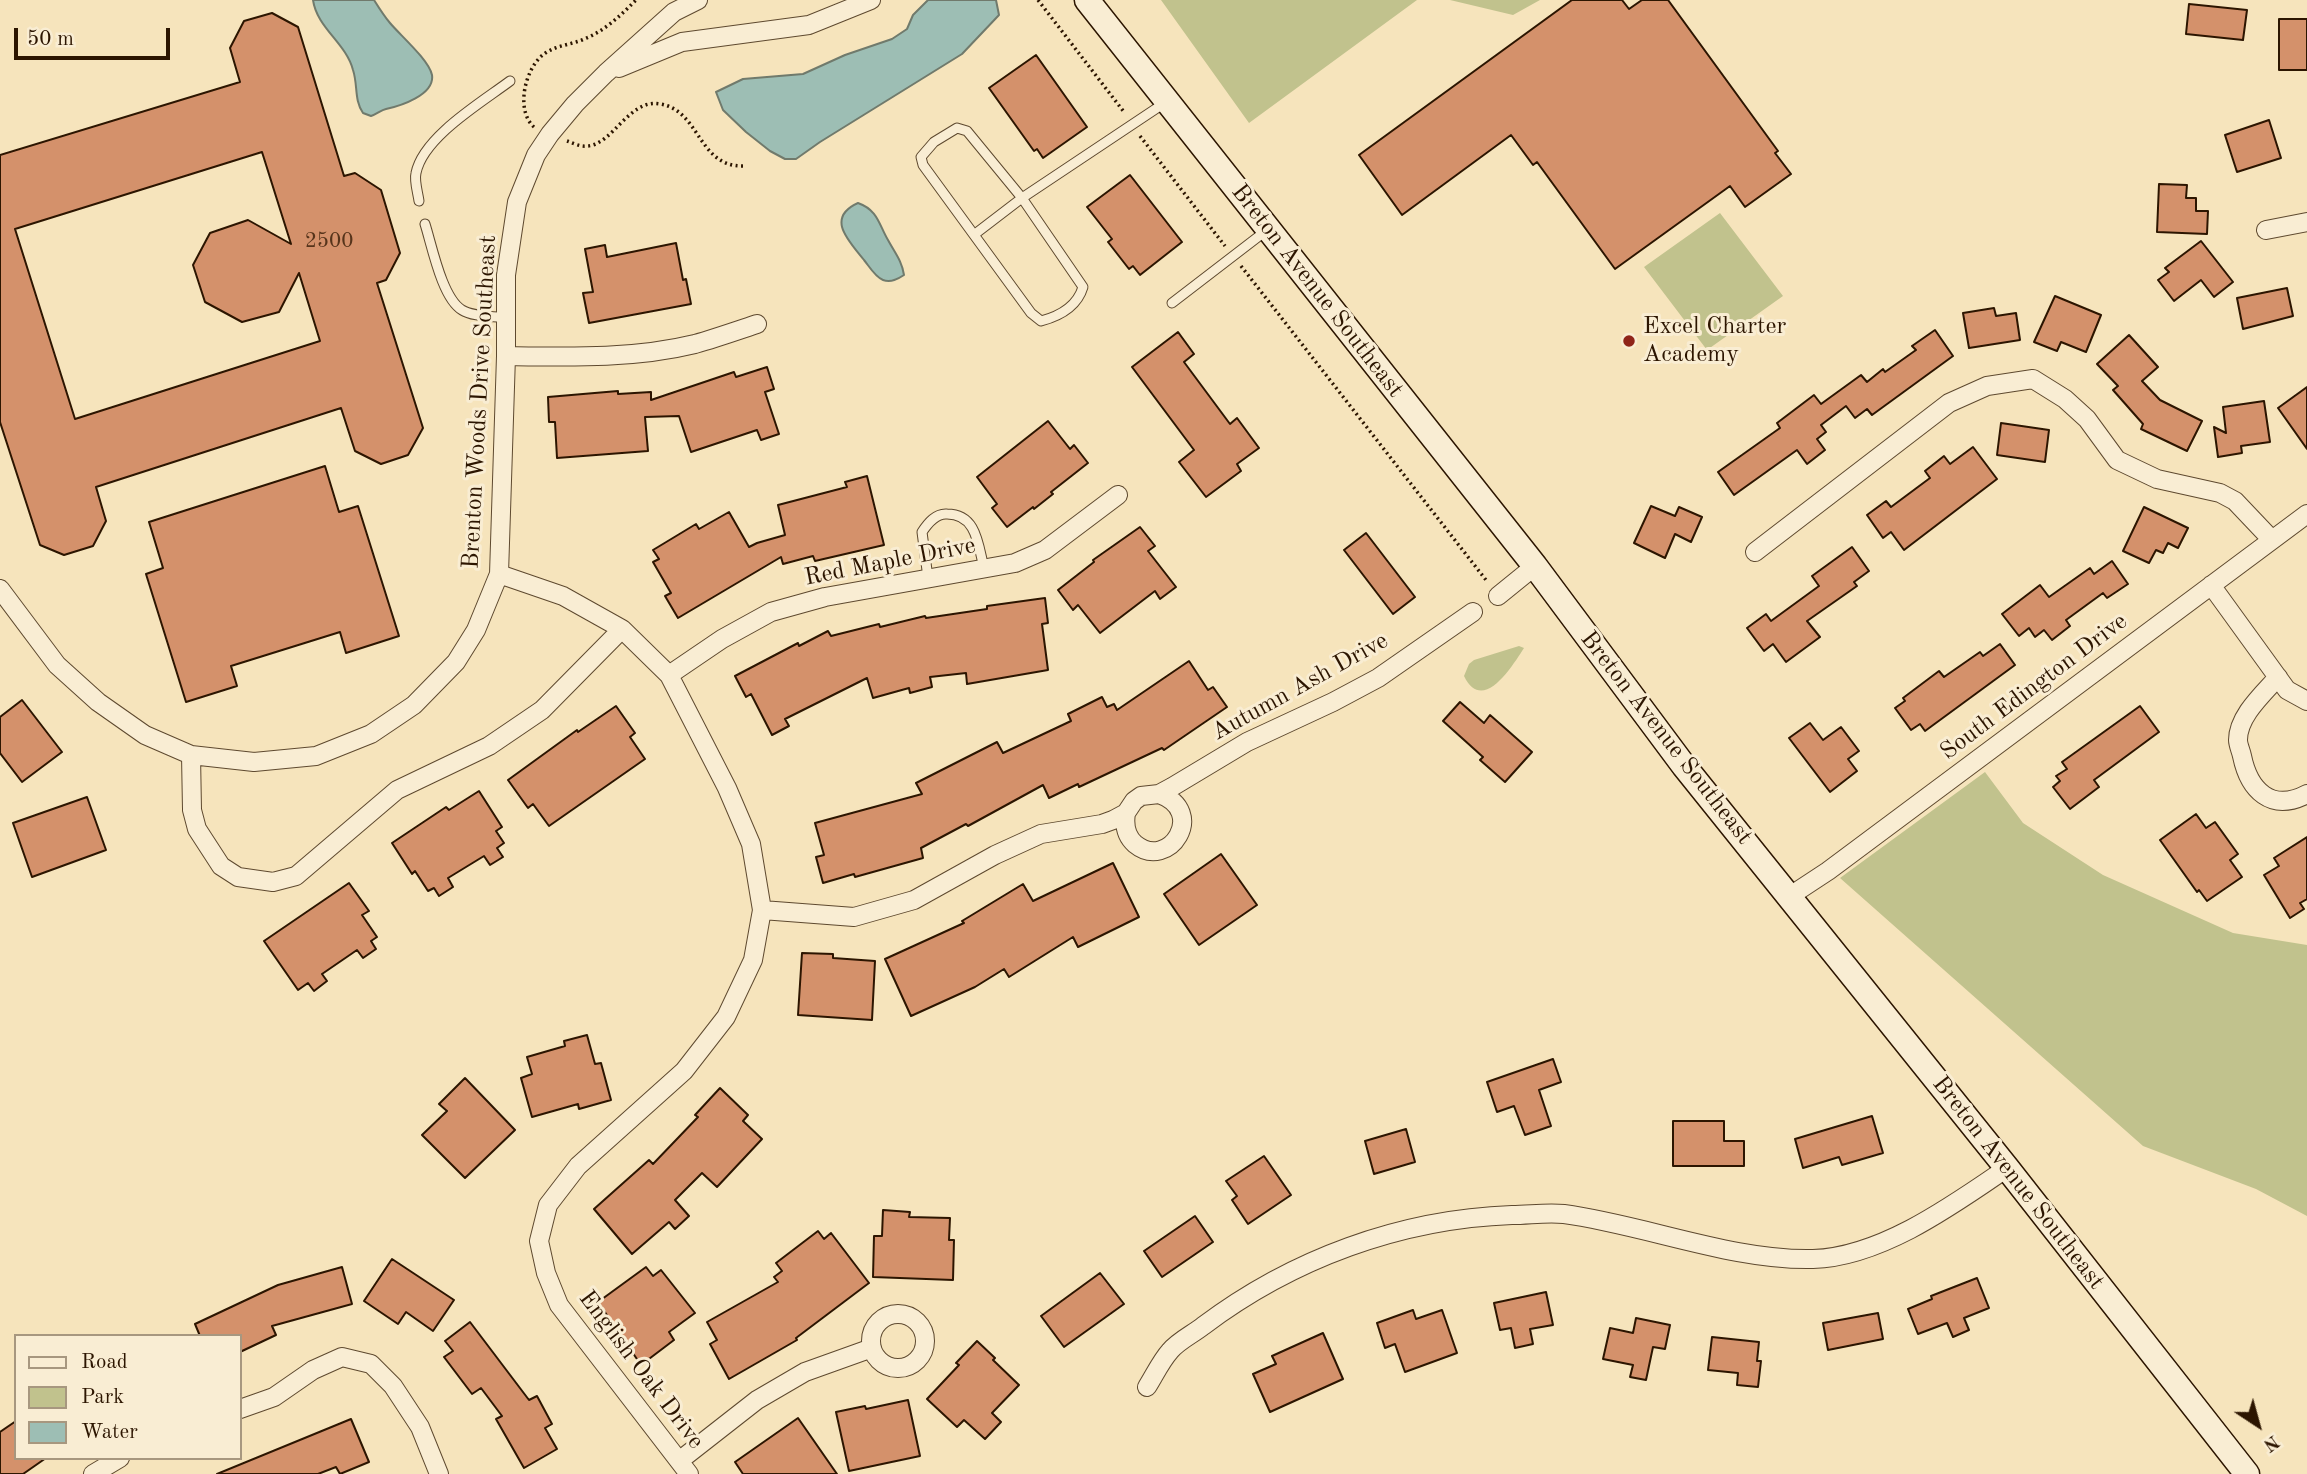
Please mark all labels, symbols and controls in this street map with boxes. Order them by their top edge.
scale bar [18,14,173,58]
text: 50 m [27,29,74,50]
street label: Breton Avenue Southeast [1225,178,1409,404]
house number: 2500 [305,228,353,254]
street label: Brenton Woods Drive Southeast [457,234,503,570]
place label: Excel Charter Academy [1643,313,1786,369]
marker: Excel Charter Academy [1621,333,1637,349]
street label: Red Maple Drive [802,531,978,593]
street label: South Edington Drive [1935,607,2133,767]
street label: Breton Avenue Southeast [1574,625,1758,851]
street label: Autumn Ash Drive [1207,627,1393,747]
street label: Breton Avenue Southeast [1926,1070,2110,1296]
street label: English Oak Drive [572,1285,710,1455]
legend [14,1334,242,1460]
text: Road [81,1352,128,1373]
text: Park [81,1387,124,1408]
north arrow [2223,1390,2293,1460]
text: Water [81,1422,138,1443]
text: N [2259,1430,2282,1454]

